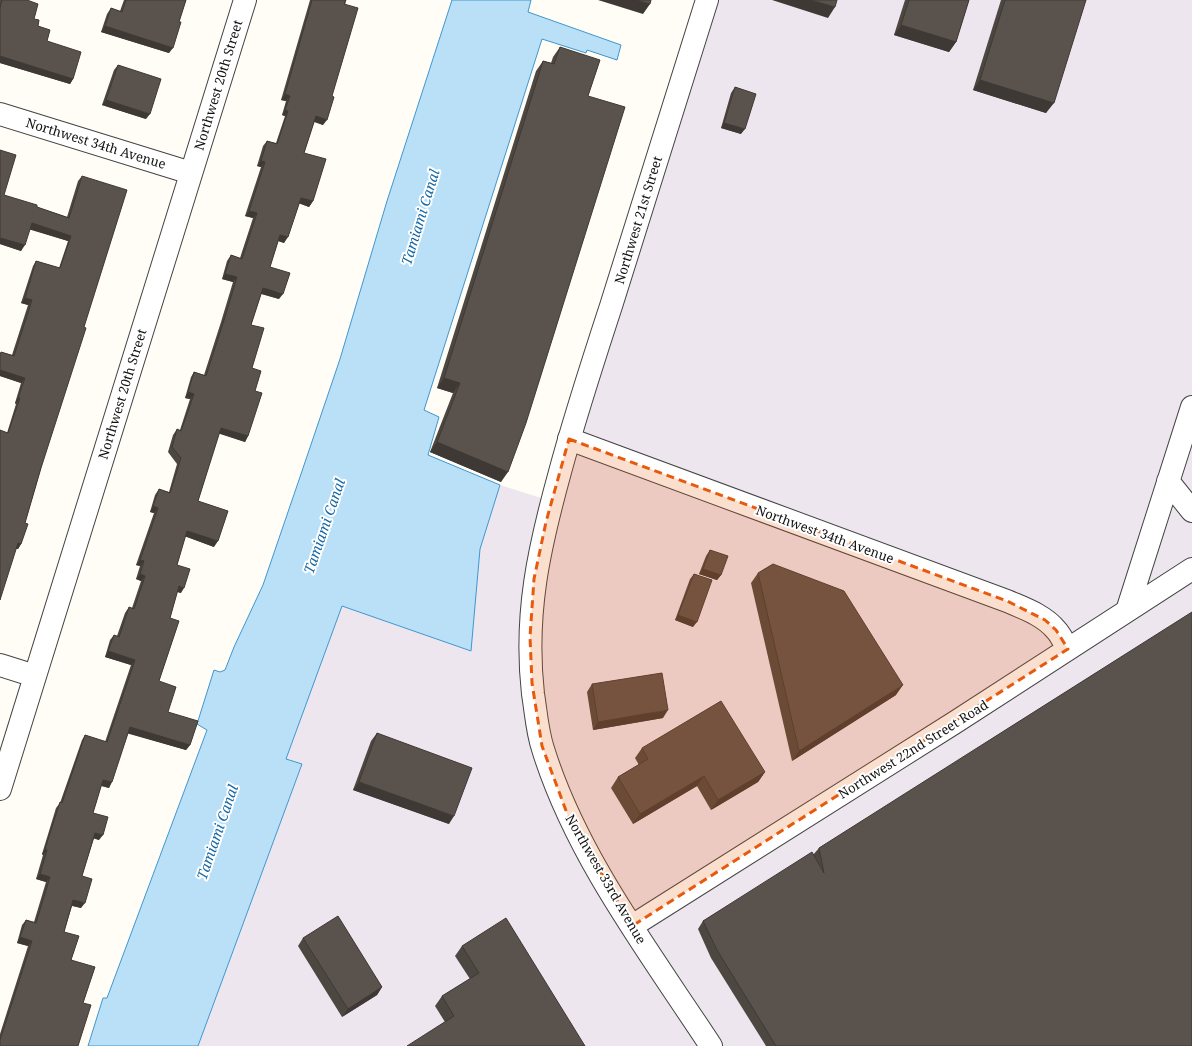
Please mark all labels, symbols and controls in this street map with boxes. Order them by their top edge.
street label: Northwest 20th Street [190,17,247,152]
street label: Northwest 34th Avenue [24,113,168,173]
street label: Northwest 21st Street [610,153,666,286]
water label: Tamiami Canal [396,166,444,267]
street label: Northwest 20th Street [94,326,151,461]
water label: Tamiami Canal [299,475,349,576]
street label: Northwest 34th Avenue [754,501,897,567]
street label: Northwest 22nd Street Road [835,695,991,803]
water label: Tamiami Canal [192,781,242,882]
street label: Northwest 33rd Avenue [561,811,651,947]

